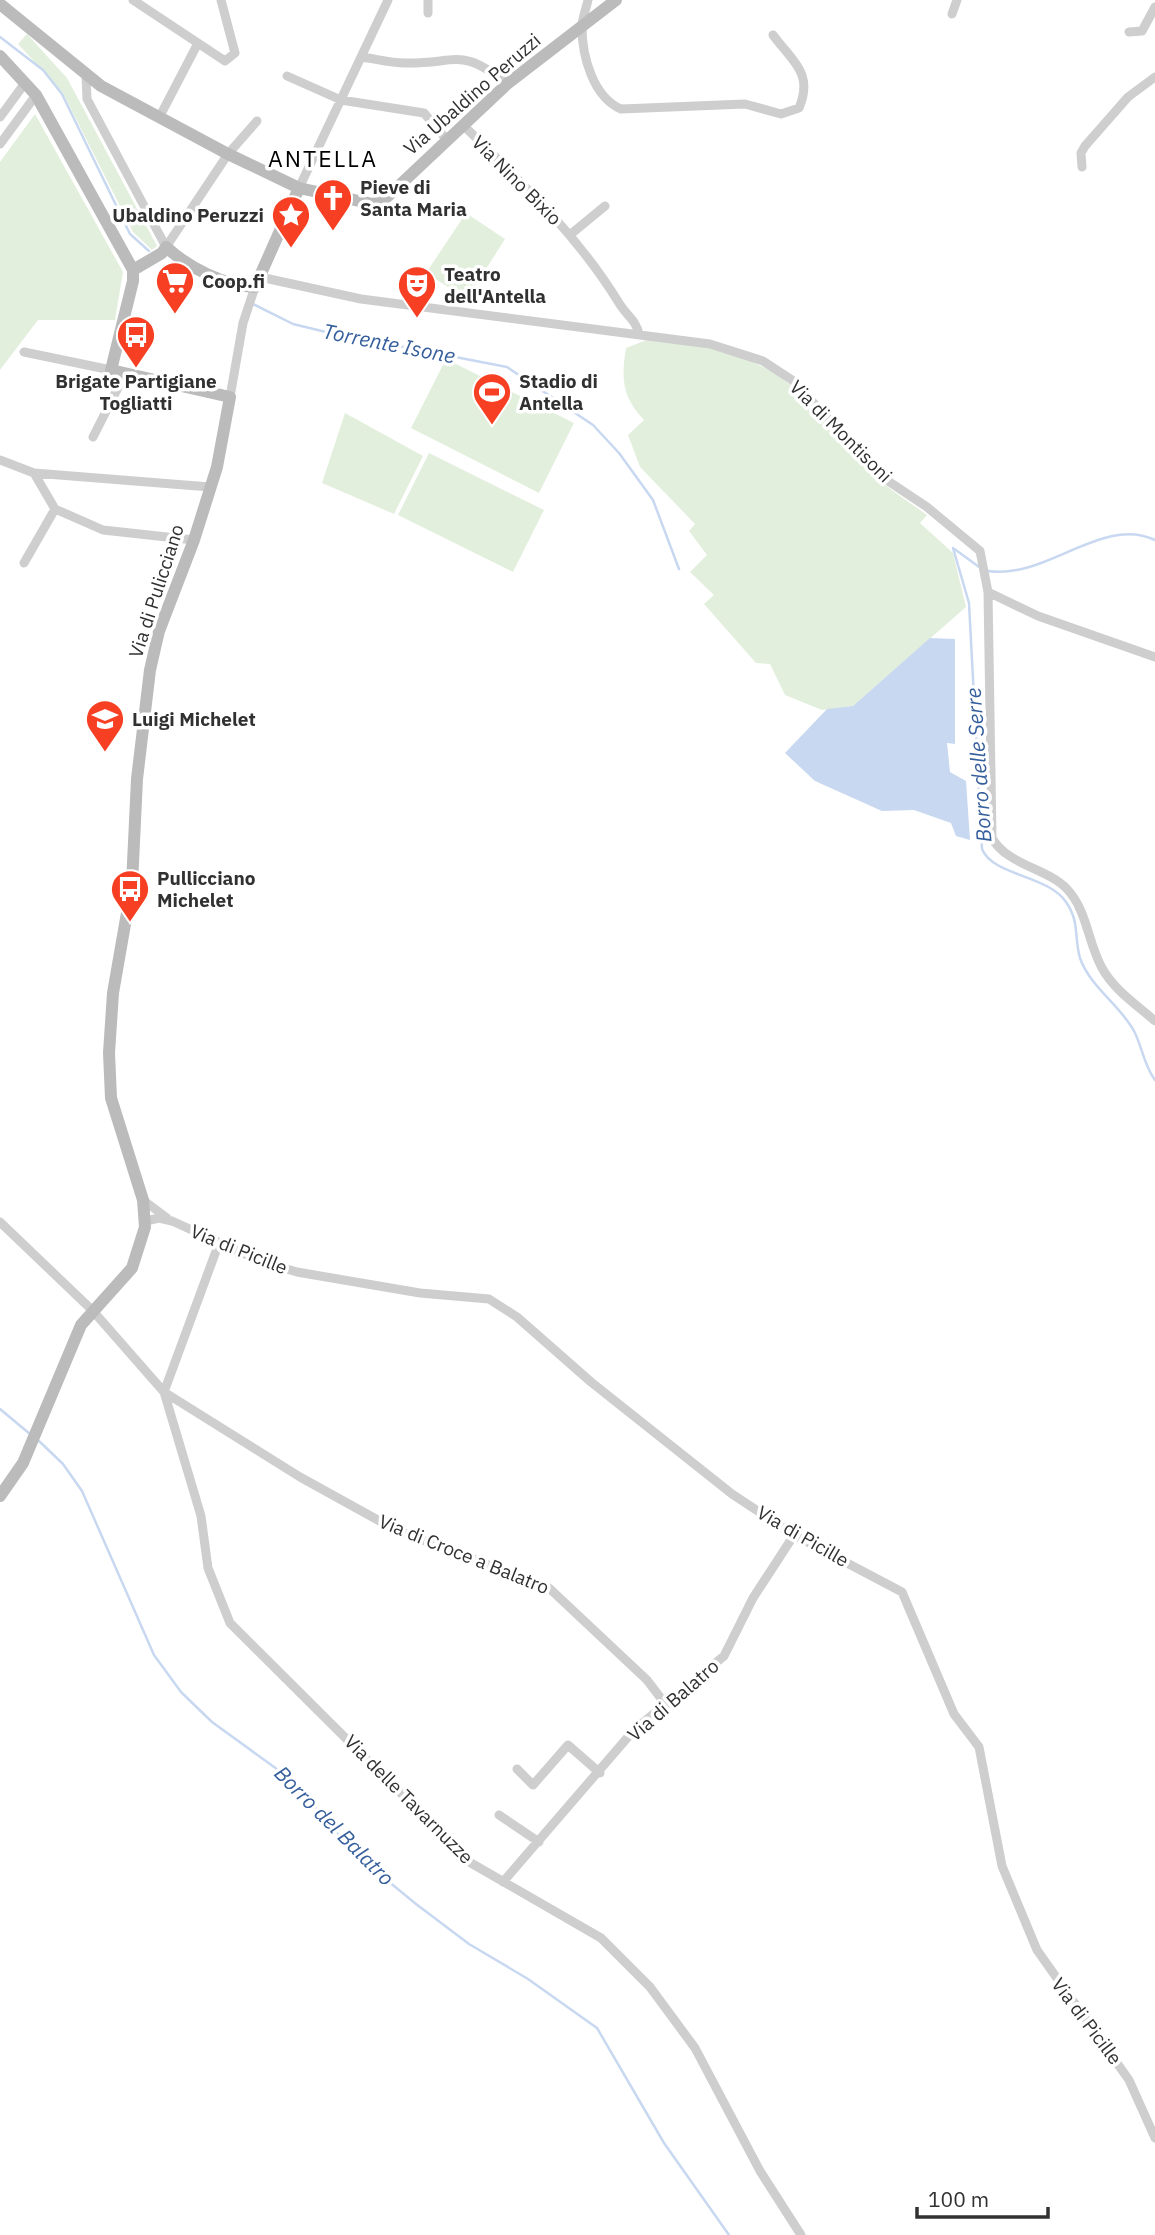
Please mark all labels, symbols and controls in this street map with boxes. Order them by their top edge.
street label: Via Ubaldino Peruzzi [399,28,545,160]
street label: Via Nino Bixio [467,130,567,230]
district label: ANTELLA [268,143,378,173]
place label: Pieve di Santa Maria [360,175,467,221]
church icon: Pieve di Santa Maria [312,177,354,232]
place icon: Ubaldino Peruzzi [270,194,312,249]
place label: Ubaldino Peruzzi [112,203,264,227]
supermarket icon: Coop.fi [154,260,196,315]
place label: Teatro dell'Antella [444,262,546,308]
theatre icon: Teatro dell'Antella [396,264,438,319]
place label: Coop.fi [202,269,265,293]
bus stop icon: Brigate Partigiane Togliatti [115,314,157,369]
water label: Torrente Isone [321,316,458,370]
place label: Brigate Partigiane Togliatti [55,369,217,415]
place label: Stadio di Antella [519,369,598,415]
sports icon: Stadio di Antella [471,371,513,426]
street label: Via di Montisoni [785,375,897,487]
street label: Via di Pulicciano [123,521,189,661]
water label: Borro delle Serre [959,687,997,843]
school or university icon: Luigi Michelet [84,698,126,753]
place label: Luigi Michelet [132,707,256,731]
place label: Pullicciano Michelet [157,866,256,912]
bus stop icon: Pullicciano Michelet [109,868,151,923]
street label: Via di Picille [187,1219,291,1279]
street label: Via di Picille [753,1500,853,1572]
street label: Via di Croce a Balatro [375,1509,553,1599]
street label: Via di Balatro [622,1654,724,1746]
street label: Via delle Tavarnuzze [339,1729,479,1869]
water label: Borro del Balatro [269,1759,401,1891]
street label: Via di Picille [1047,1973,1127,2069]
scale bar [917,2176,1048,2220]
text: 100 m [928,2185,989,2213]

